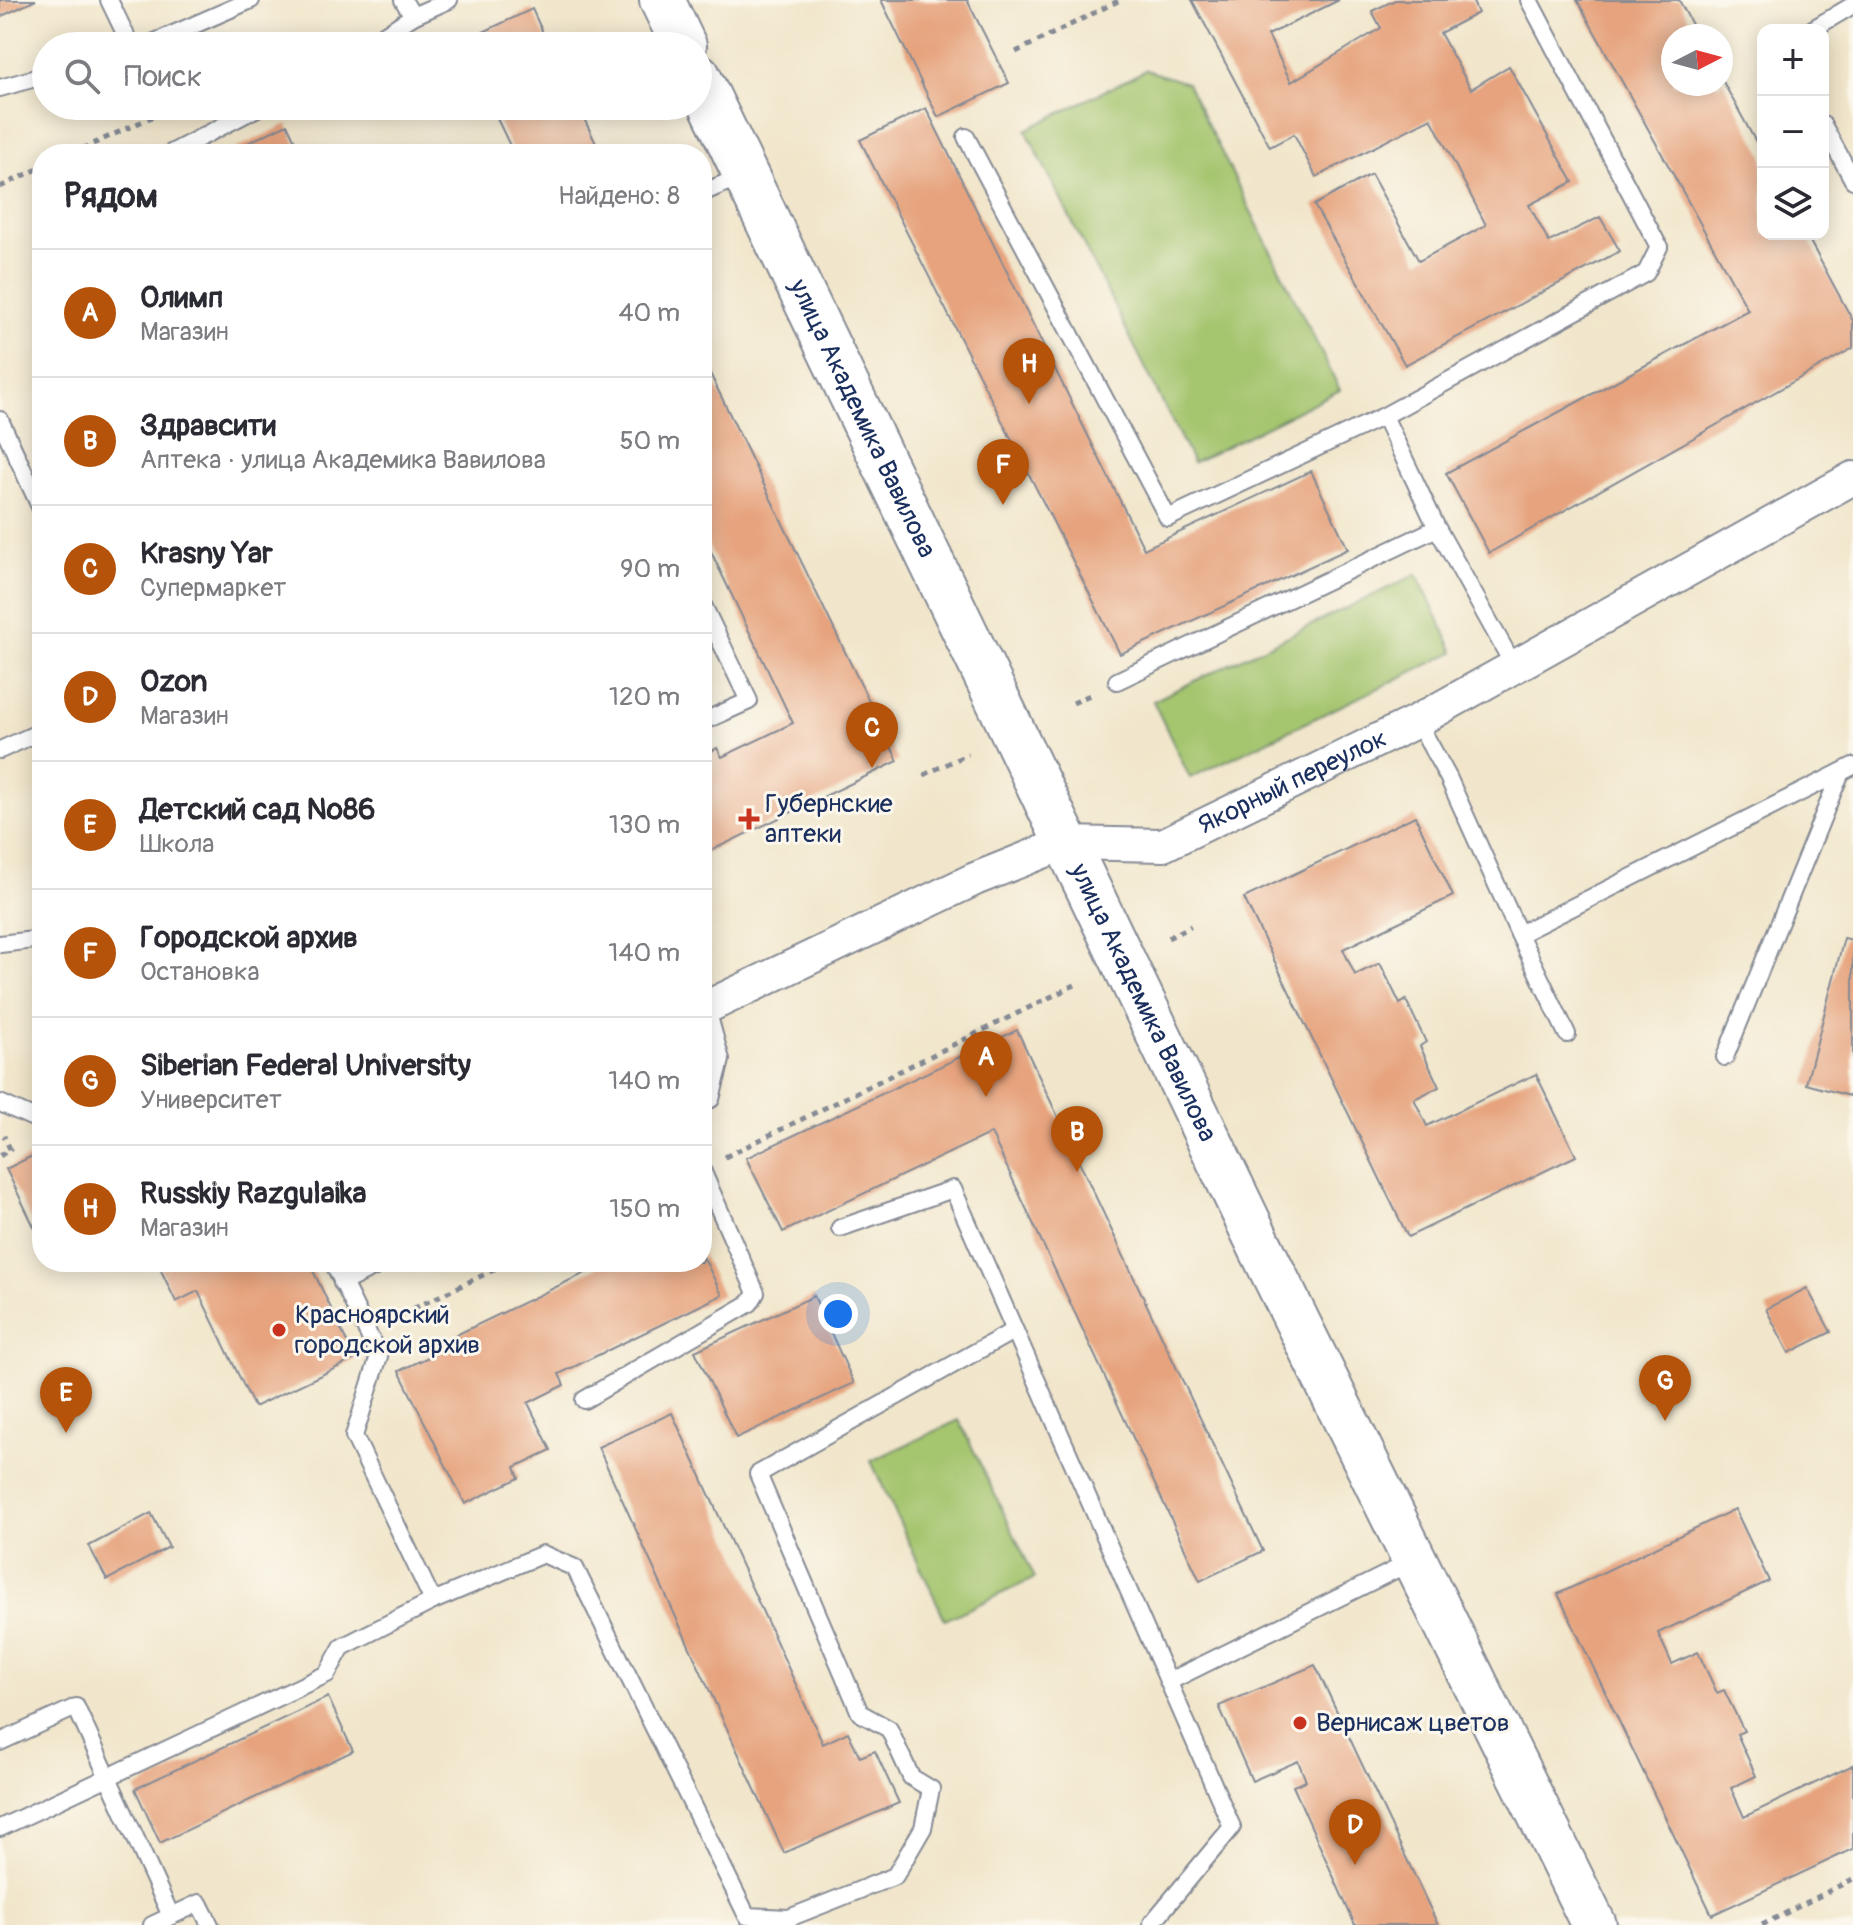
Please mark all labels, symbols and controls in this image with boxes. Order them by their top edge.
north arrow [1661,24,1733,96]
map controls [1757,24,1829,240]
button: + [1757,24,1829,96]
search box [32,32,712,120]
icon: search [60,54,104,98]
text: Поиск [124,58,202,95]
button: − [1757,96,1829,168]
button: layers [1757,168,1829,240]
text: Рядом [64,175,158,218]
text: Найдено: 8 [558,180,680,212]
street label: улица Академика Вавилова [782,273,943,563]
text: Олимп [140,279,223,316]
text: A [82,297,98,329]
text: 40 m [618,297,680,329]
text: Магазин [140,316,229,348]
pin: H [1003,338,1055,404]
text: Здравсити [140,407,276,444]
text: B [83,425,97,457]
text: 50 m [619,425,680,457]
pin: F [977,439,1029,505]
text: Аптека · улица Академика Вавилова [140,444,546,476]
text: Krasny Yar [140,535,273,572]
text: C [82,553,98,585]
text: 90 m [620,553,680,585]
text: Супермаркет [140,572,286,604]
text: Ozon [140,663,207,700]
text: D [82,681,98,713]
text: 120 m [609,681,680,713]
text: Магазин [140,700,229,732]
pin: C [846,702,898,768]
street label: Якорный переулок [1193,722,1392,841]
place label: Губернские аптеки [765,788,893,850]
text: Детский сад №86 [140,791,375,828]
text: E [83,809,97,841]
text: 130 m [609,809,680,841]
marker: Губернские аптеки [740,810,758,828]
text: Школа [140,828,214,860]
street label: улица Академика Вавилова [1062,857,1224,1147]
text: Городской архив [140,919,358,956]
text: F [82,937,98,969]
text: 140 m [608,937,680,969]
text: Остановка [140,956,260,988]
pin: A [960,1031,1012,1097]
text: Siberian Federal University [140,1047,471,1084]
text: G [81,1065,99,1097]
text: 140 m [608,1065,680,1097]
text: Университет [140,1084,282,1116]
pin: B [1051,1106,1103,1172]
text: Russkiy Razgulaika [140,1175,366,1212]
text: H [82,1193,98,1225]
text: 150 m [609,1193,680,1225]
text: Магазин [140,1212,229,1244]
your location [818,1294,858,1334]
place label: Красноярский городской архив [295,1299,480,1361]
marker: Красноярский городской архив [270,1321,288,1339]
pin: G [1639,1355,1691,1421]
pin: E [40,1367,92,1433]
place label: Вернисаж цветов [1316,1707,1510,1739]
marker: Вернисаж цветов [1291,1714,1309,1732]
pin: D [1329,1799,1381,1865]

